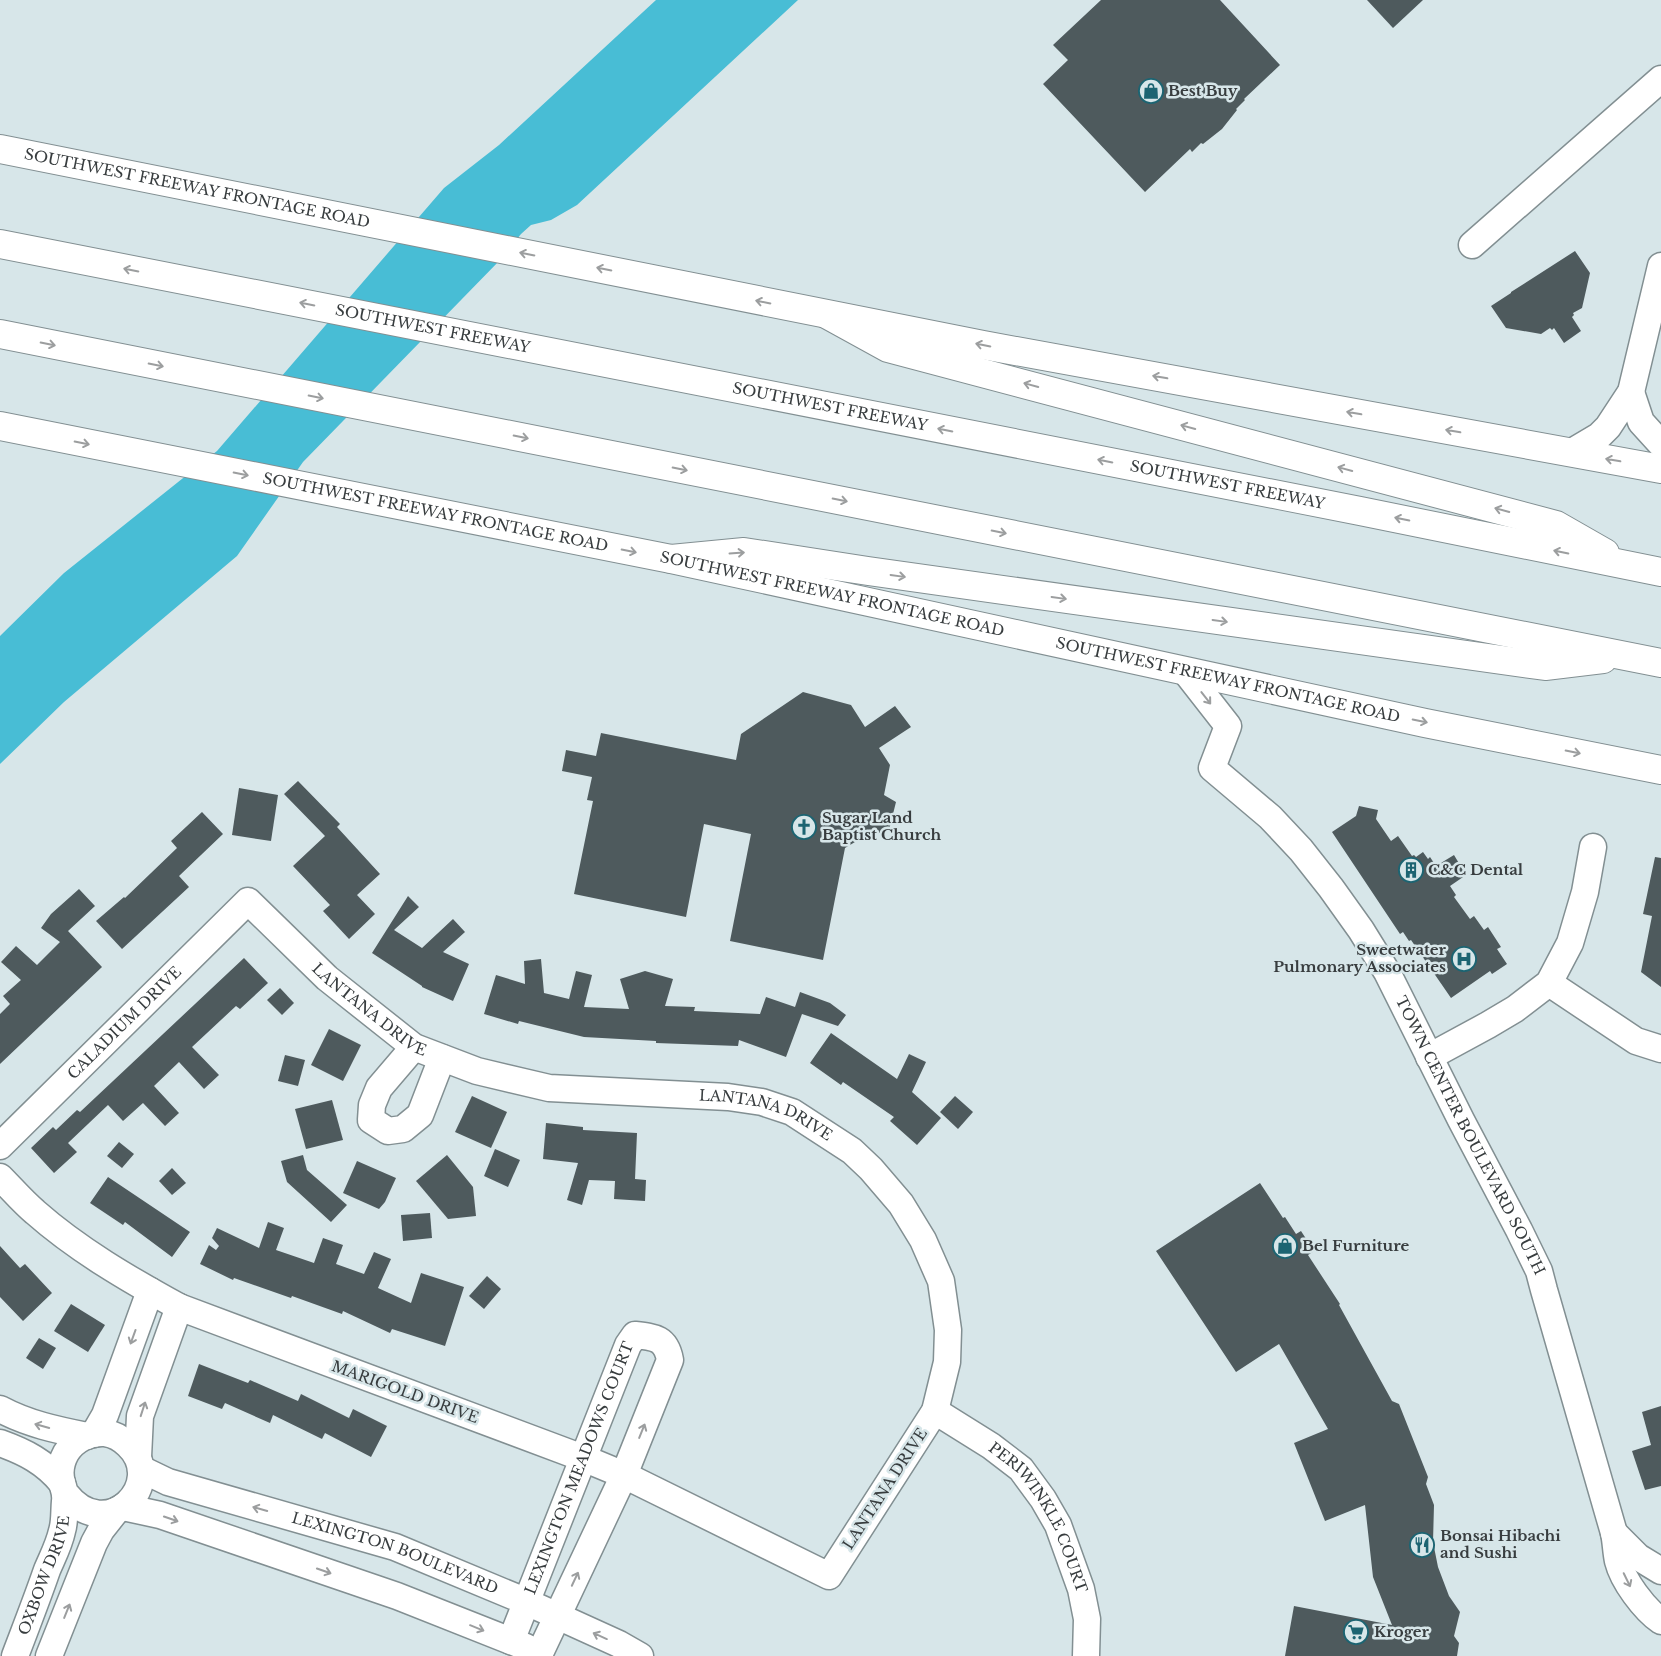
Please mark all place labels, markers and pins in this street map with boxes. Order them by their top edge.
shop icon: Best Buy [1138,78,1164,104]
place label: Best Buy [1168,81,1238,100]
place label: Sugar Land Baptist Church [822,808,941,844]
church icon: Sugar Land Baptist Church [791,814,817,840]
building icon: C&C Dental [1398,857,1424,883]
place label: C&C Dental [1428,860,1524,879]
place label: Sweetwater Pulmonary Associates [1273,940,1447,976]
hospital icon: Sweetwater Pulmonary Associates [1451,946,1477,972]
shop icon: Bel Furniture [1272,1233,1298,1259]
place label: Bel Furniture [1302,1236,1410,1255]
place label: Bonsai Hibachi and Sushi [1440,1526,1561,1562]
restaurant icon: Bonsai Hibachi and Sushi [1409,1532,1435,1558]
supermarket icon: Kroger [1343,1619,1369,1645]
place label: Kroger [1374,1622,1429,1641]

